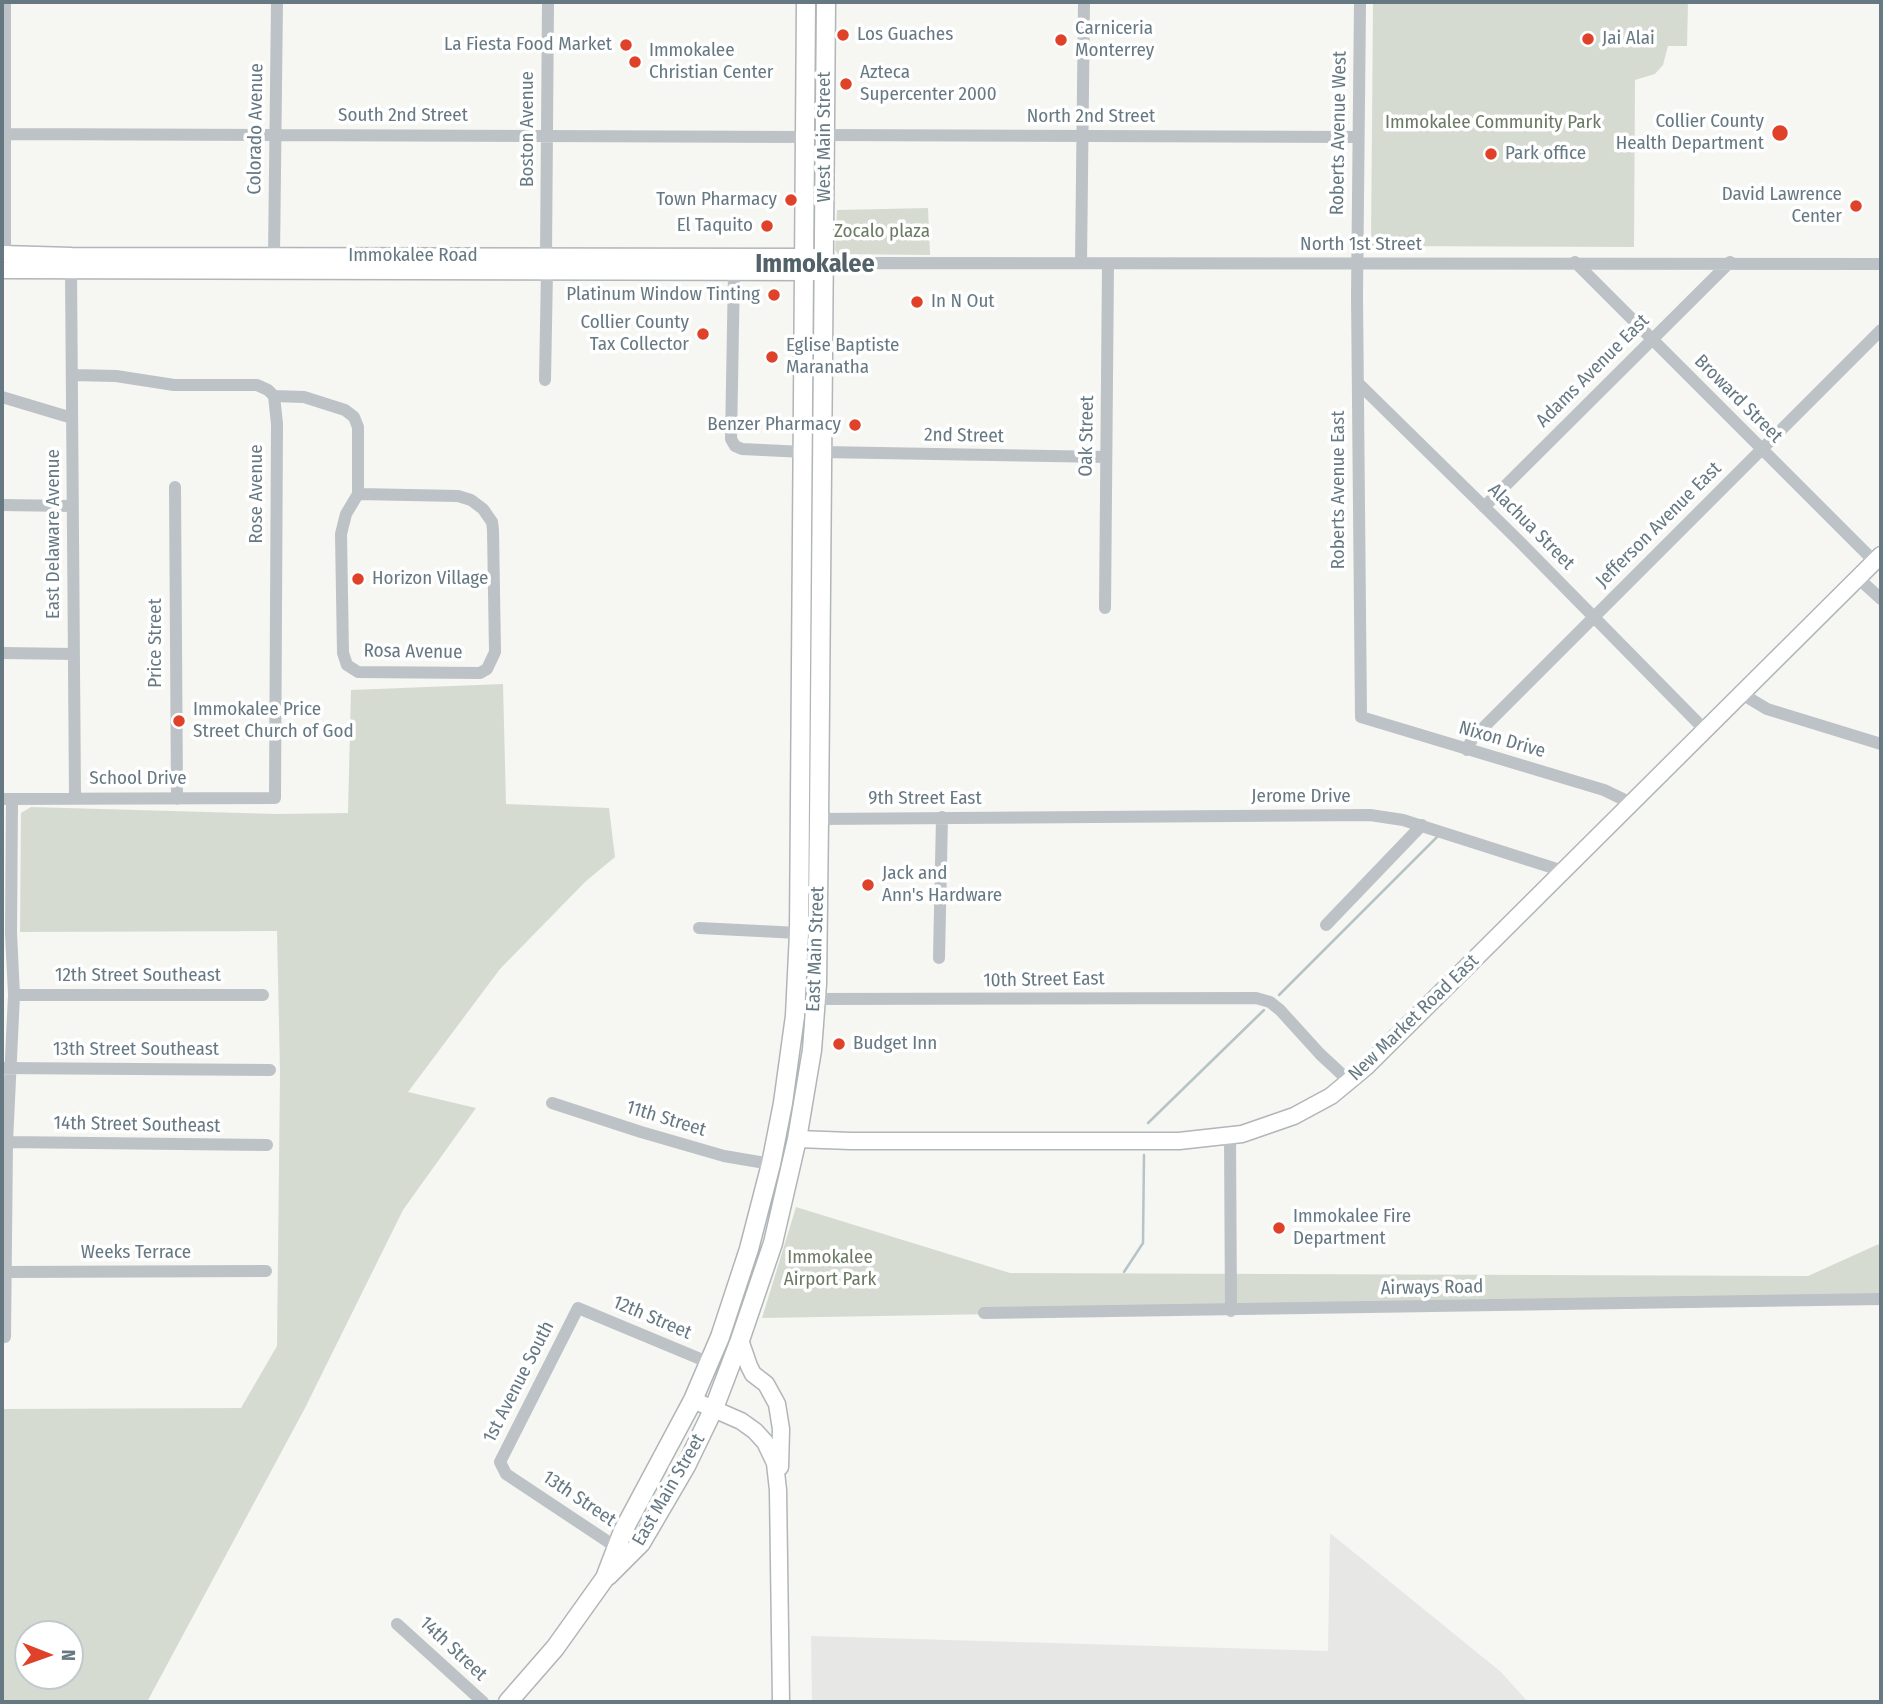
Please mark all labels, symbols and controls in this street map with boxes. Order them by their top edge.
place label: Carniceria Monterrey [1075,18,1154,62]
place label: Los Guaches [857,24,953,46]
marker: Los Guaches [835,27,851,43]
place label: Jai Alai [1602,28,1655,50]
marker: Jai Alai [1580,31,1596,47]
marker: Carniceria Monterrey [1053,32,1069,48]
place label: La Fiesta Food Market [444,34,612,56]
marker: La Fiesta Food Market [618,37,634,53]
place label: Immokalee Christian Center [649,40,773,84]
street label: Roberts Avenue West [1326,51,1352,215]
marker: Immokalee Christian Center [627,54,643,70]
place label: Azteca Supercenter 2000 [860,62,997,106]
street label: Colorado Avenue [243,63,269,195]
street label: Boston Avenue [517,71,539,187]
street label: West Main Street [814,71,836,203]
marker: Azteca Supercenter 2000 [838,76,854,92]
street label: South 2nd Street [338,105,468,127]
street label: North 2nd Street [1027,106,1155,128]
place label: Collier County Health Department [1616,111,1764,155]
park label: Immokalee Community Park [1385,112,1601,134]
marker: Collier County Health Department [1770,123,1790,143]
place label: Park office [1505,143,1586,165]
marker: Park office [1483,146,1499,162]
place label: David Lawrence Center [1722,184,1842,228]
place label: Town Pharmacy [656,189,777,211]
marker: Town Pharmacy [783,192,799,208]
marker: David Lawrence Center [1848,198,1864,214]
place label: El Taquito [677,215,753,237]
marker: El Taquito [759,218,775,234]
park label: Zocalo plaza [834,221,930,243]
street label: North 1st Street [1300,234,1422,256]
street label: Immokalee Road [348,245,478,267]
district label: Immokalee [755,249,875,281]
place label: Platinum Window Tinting [566,284,760,306]
marker: Platinum Window Tinting [766,287,782,303]
place label: In N Out [931,291,995,313]
marker: In N Out [909,294,925,310]
street label: Adams Avenue East [1532,310,1654,432]
place label: Collier County Tax Collector [581,312,689,356]
marker: Collier County Tax Collector [695,326,711,342]
place label: Eglise Baptiste Maranatha [786,335,899,379]
marker: Eglise Baptiste Maranatha [764,349,780,365]
street label: Broward Street [1689,350,1787,448]
street label: Oak Street [1075,395,1099,477]
street label: Roberts Avenue East [1328,411,1350,569]
place label: Benzer Pharmacy [707,414,841,436]
marker: Benzer Pharmacy [847,417,863,433]
street label: 2nd Street [924,424,1004,448]
street label: Rose Avenue [246,444,268,544]
street label: East Delaware Avenue [43,449,65,619]
street label: Jefferson Avenue East [1592,458,1726,592]
street label: Alachua Street [1483,479,1579,575]
place label: Horizon Village [372,568,488,590]
marker: Horizon Village [350,571,366,587]
street label: Price Street [145,598,167,688]
street label: Rosa Avenue [363,640,463,664]
place label: Immokalee Price Street Church of God [193,699,354,743]
marker: Immokalee Price Street Church of God [171,713,187,729]
street label: Nixon Drive [1456,717,1548,763]
street label: School Drive [89,768,187,790]
street label: Jerome Drive [1251,786,1351,808]
street label: 9th Street East [868,788,982,810]
place label: Jack and Ann's Hardware [882,863,1002,907]
marker: Jack and Ann's Hardware [860,877,876,893]
street label: East Main Street [802,886,830,1012]
street label: New Market Road East [1344,950,1484,1086]
street label: 12th Street Southeast [55,965,221,987]
street label: 10th Street East [983,968,1105,992]
place label: Budget Inn [853,1033,937,1055]
marker: Budget Inn [831,1036,847,1052]
street label: 13th Street Southeast [53,1039,219,1061]
street label: 11th Street [623,1096,709,1142]
street label: 14th Street Southeast [53,1112,221,1138]
place label: Immokalee Fire Department [1293,1206,1411,1250]
marker: Immokalee Fire Department [1271,1220,1287,1236]
street label: Weeks Terrace [81,1242,191,1264]
park label: Immokalee Airport Park [784,1247,876,1291]
street label: Airways Road [1380,1276,1484,1300]
street label: 12th Street [609,1291,695,1345]
street label: 1st Avenue South [479,1317,559,1447]
street label: East Main Street [628,1430,710,1550]
street label: 13th Street [538,1466,620,1532]
street label: 14th Street [415,1612,491,1686]
north arrow [14,1620,84,1690]
text: N [57,1649,80,1661]

